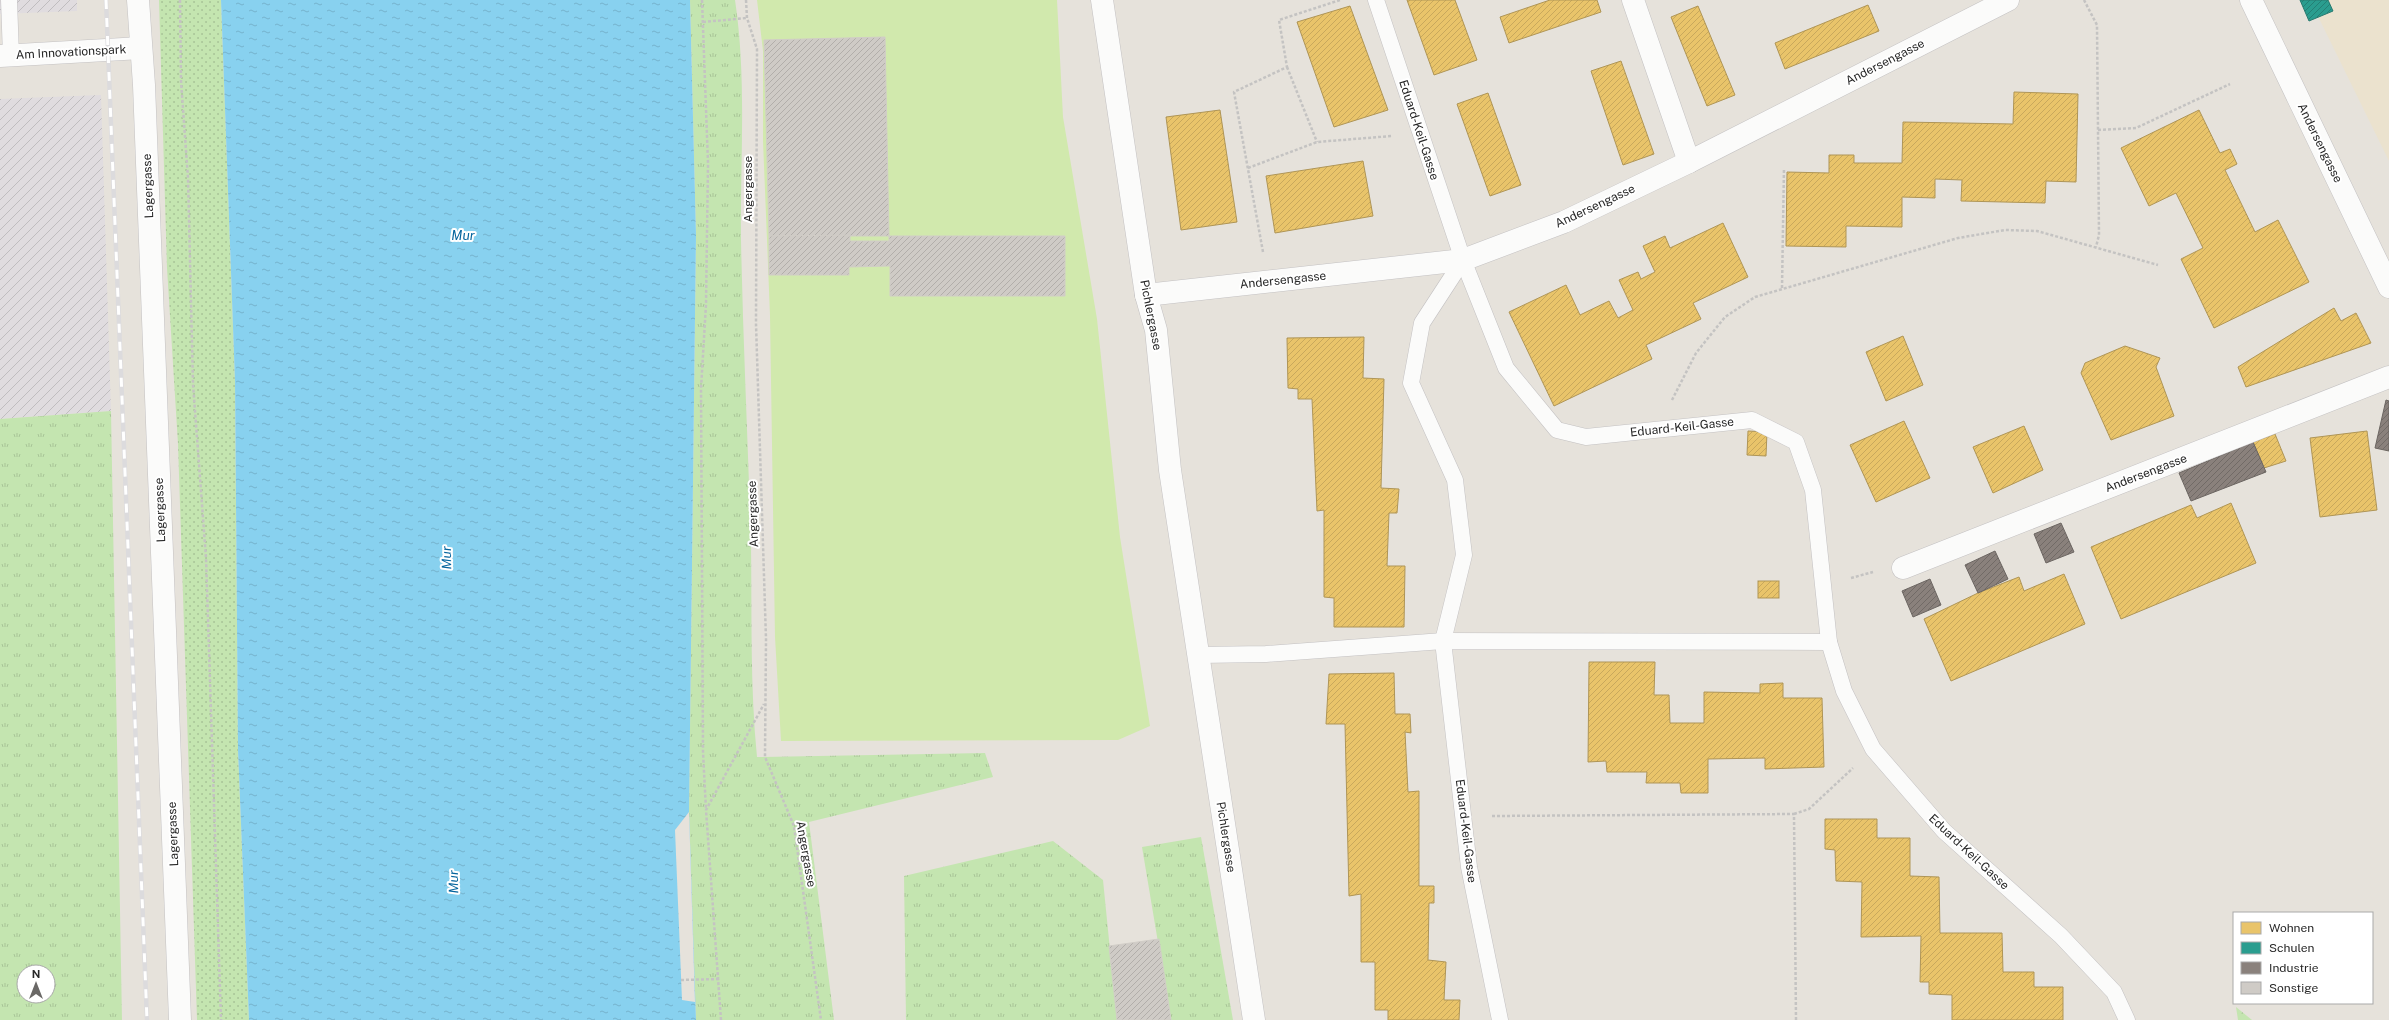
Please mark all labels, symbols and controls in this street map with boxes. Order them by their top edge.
street label: Andersengasse [1843,36,1927,88]
street label: Am Innovationspark [15,42,127,62]
street label: Eduard-Keil-Gasse [1396,78,1442,182]
street label: Andersengasse [2295,101,2345,185]
street label: Lagergasse [140,153,156,219]
street label: Angergasse [741,155,755,222]
street label: Andersengasse [1553,181,1637,231]
water label: Mur [451,228,475,243]
street label: Andersengasse [1239,268,1327,291]
street label: Pichlergasse [1137,279,1165,352]
street label: Eduard-Keil-Gasse [1629,415,1735,439]
street label: Andersengasse [2103,451,2189,495]
street label: Lagergasse [152,477,168,543]
street label: Angergasse [745,480,761,548]
water label: Mur [439,546,454,570]
street label: Eduard-Keil-Gasse [1453,778,1479,884]
street label: Lagergasse [165,801,181,867]
street label: Pichlergasse [1214,801,1239,874]
street label: Eduard-Keil-Gasse [1926,811,2012,893]
street label: Angergasse [793,820,819,888]
water label: Mur [446,870,461,894]
legend [2233,912,2373,1004]
text: Wohnen [2269,921,2314,935]
text: Schulen [2269,941,2315,955]
text: Industrie [2269,961,2319,975]
north arrow [16,964,56,1004]
text: N [32,968,40,980]
text: Sonstige [2269,981,2319,995]

